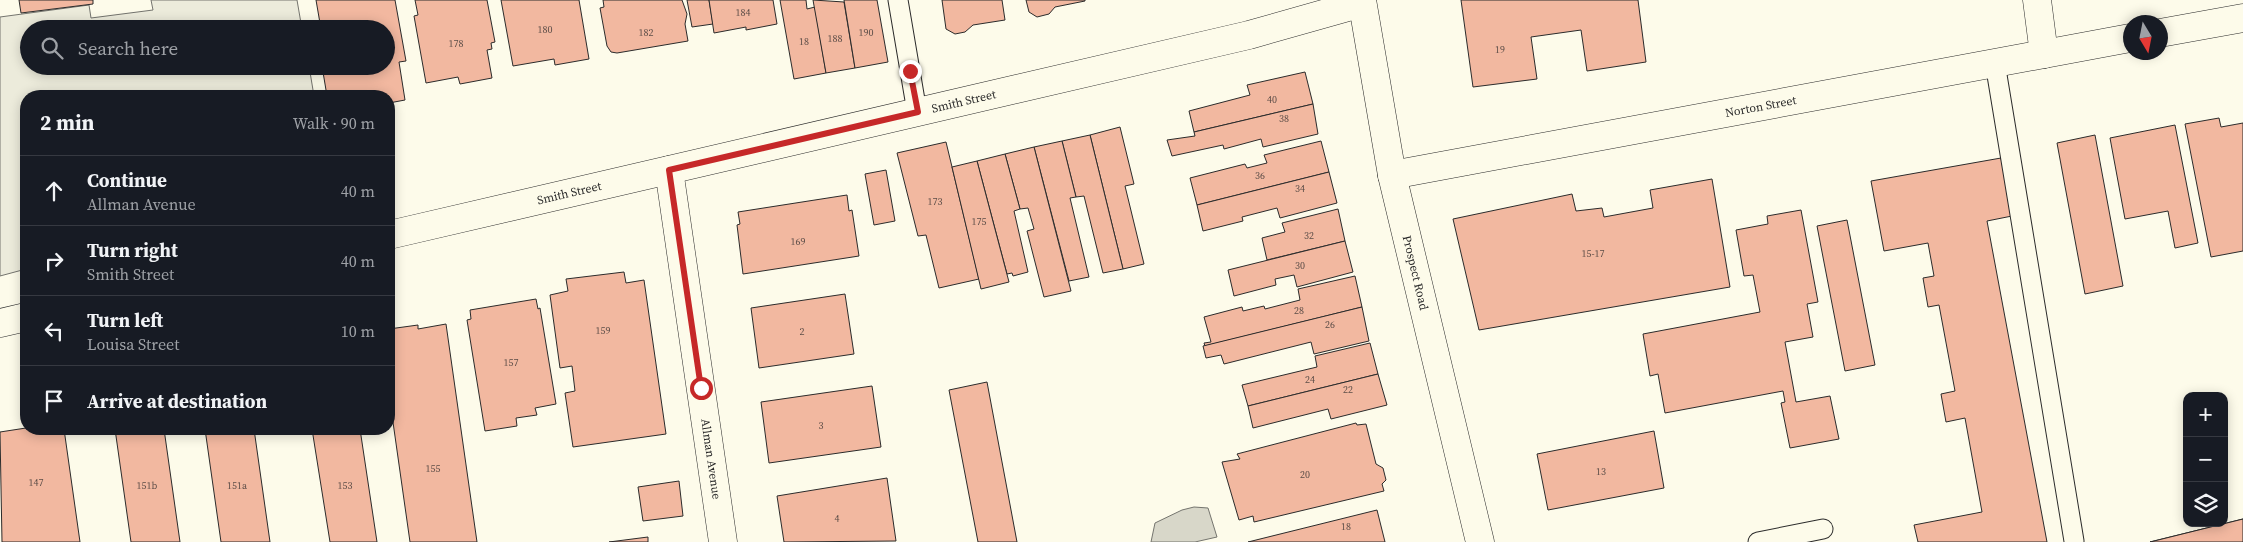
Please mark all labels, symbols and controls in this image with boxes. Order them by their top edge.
house number: 184 [736,6,751,19]
north arrow [2123,15,2168,60]
search box [20,20,395,75]
house number: 180 [538,23,553,36]
house number: 182 [639,26,654,39]
house number: 190 [859,26,874,39]
house number: 188 [828,32,843,45]
icon: search [38,34,66,62]
text: Search here [78,35,178,61]
house number: 18 [799,35,809,48]
house number: 178 [449,37,464,50]
house number: 19 [1495,43,1505,56]
route end [899,60,922,83]
street label: Smith Street [930,86,997,117]
street label: Norton Street [1724,92,1798,121]
house number: 40 [1267,93,1277,106]
text: 2 min [40,108,95,137]
text: Walk · 90 m [293,112,375,134]
house number: 38 [1279,112,1289,125]
text: Continue [87,167,167,193]
house number: 36 [1255,169,1265,182]
icon: ahead [40,177,68,205]
street label: Smith Street [535,178,603,208]
text: 40 m [341,180,375,202]
house number: 34 [1295,182,1305,195]
text: Allman Avenue [87,193,196,215]
house number: 173 [928,195,943,208]
house number: 175 [972,215,987,228]
house number: 32 [1304,229,1314,242]
street label: Prospect Road [1399,234,1432,312]
house number: 169 [791,235,806,248]
text: Turn right [87,237,178,263]
icon: right [40,247,68,275]
house number: 15-17 [1581,247,1605,260]
text: 40 m [341,250,375,272]
house number: 30 [1295,259,1305,272]
text: Smith Street [87,263,174,285]
house number: 28 [1294,304,1304,317]
text: Turn left [87,307,163,333]
icon: left [40,317,68,345]
house number: 26 [1325,318,1335,331]
text: 10 m [341,320,375,342]
house number: 159 [596,324,611,337]
house number: 2 [800,325,805,338]
text: Louisa Street [87,333,179,355]
house number: 157 [504,356,519,369]
house number: 24 [1305,373,1315,386]
route start [690,377,713,400]
house number: 22 [1343,383,1353,396]
icon: arrive [40,387,68,415]
text: Arrive at destination [87,388,267,414]
map controls [2183,392,2228,527]
button: + [2183,392,2228,437]
street label: Allman Avenue [697,417,725,500]
house number: 3 [819,419,824,432]
button: − [2183,437,2228,482]
house number: 155 [426,462,441,475]
house number: 13 [1596,465,1606,478]
house number: 20 [1300,468,1310,481]
house number: 147 [29,476,44,489]
house number: 151b [137,479,158,492]
house number: 151a [227,479,248,492]
house number: 153 [338,479,353,492]
button: layers [2183,482,2228,527]
house number: 4 [835,512,840,525]
house number: 18 [1341,520,1351,533]

